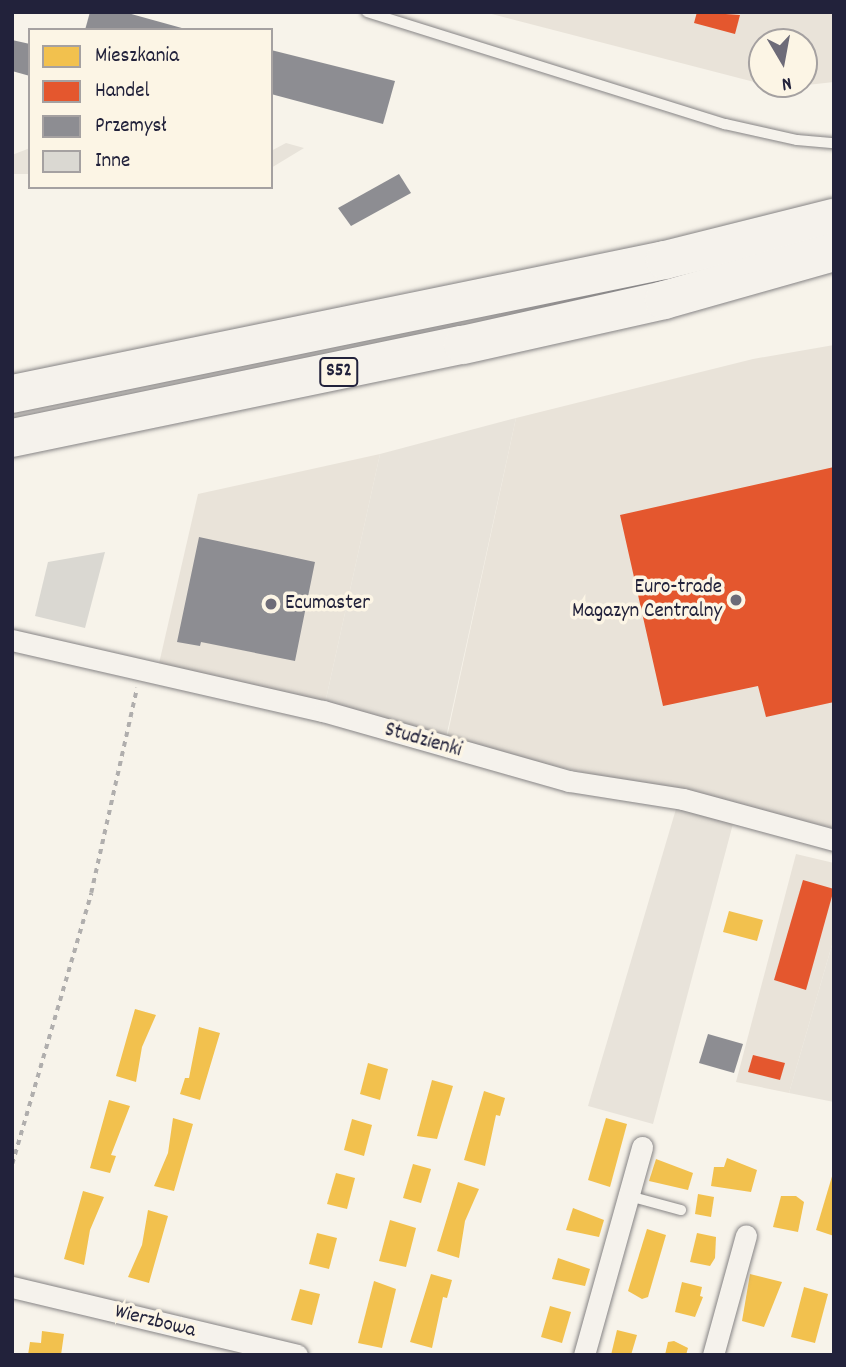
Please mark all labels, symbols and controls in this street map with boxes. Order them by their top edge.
legend [28,28,273,189]
north arrow [748,28,818,98]
text: Mieszkania [95,42,179,72]
text: N [779,68,793,96]
text: Handel [95,77,149,107]
text: Przemysł [95,112,167,142]
text: Inne [95,147,130,177]
road number: S52 [318,356,360,388]
place label: Euro-trade Magazyn Centralny [572,575,722,625]
place label: Ecumaster [285,591,370,617]
marker: Euro-trade Magazyn Centralny [728,592,744,608]
marker: Ecumaster [263,596,279,612]
street label: Studzienki [381,718,465,764]
street label: Wierzbowa [112,1300,198,1344]

